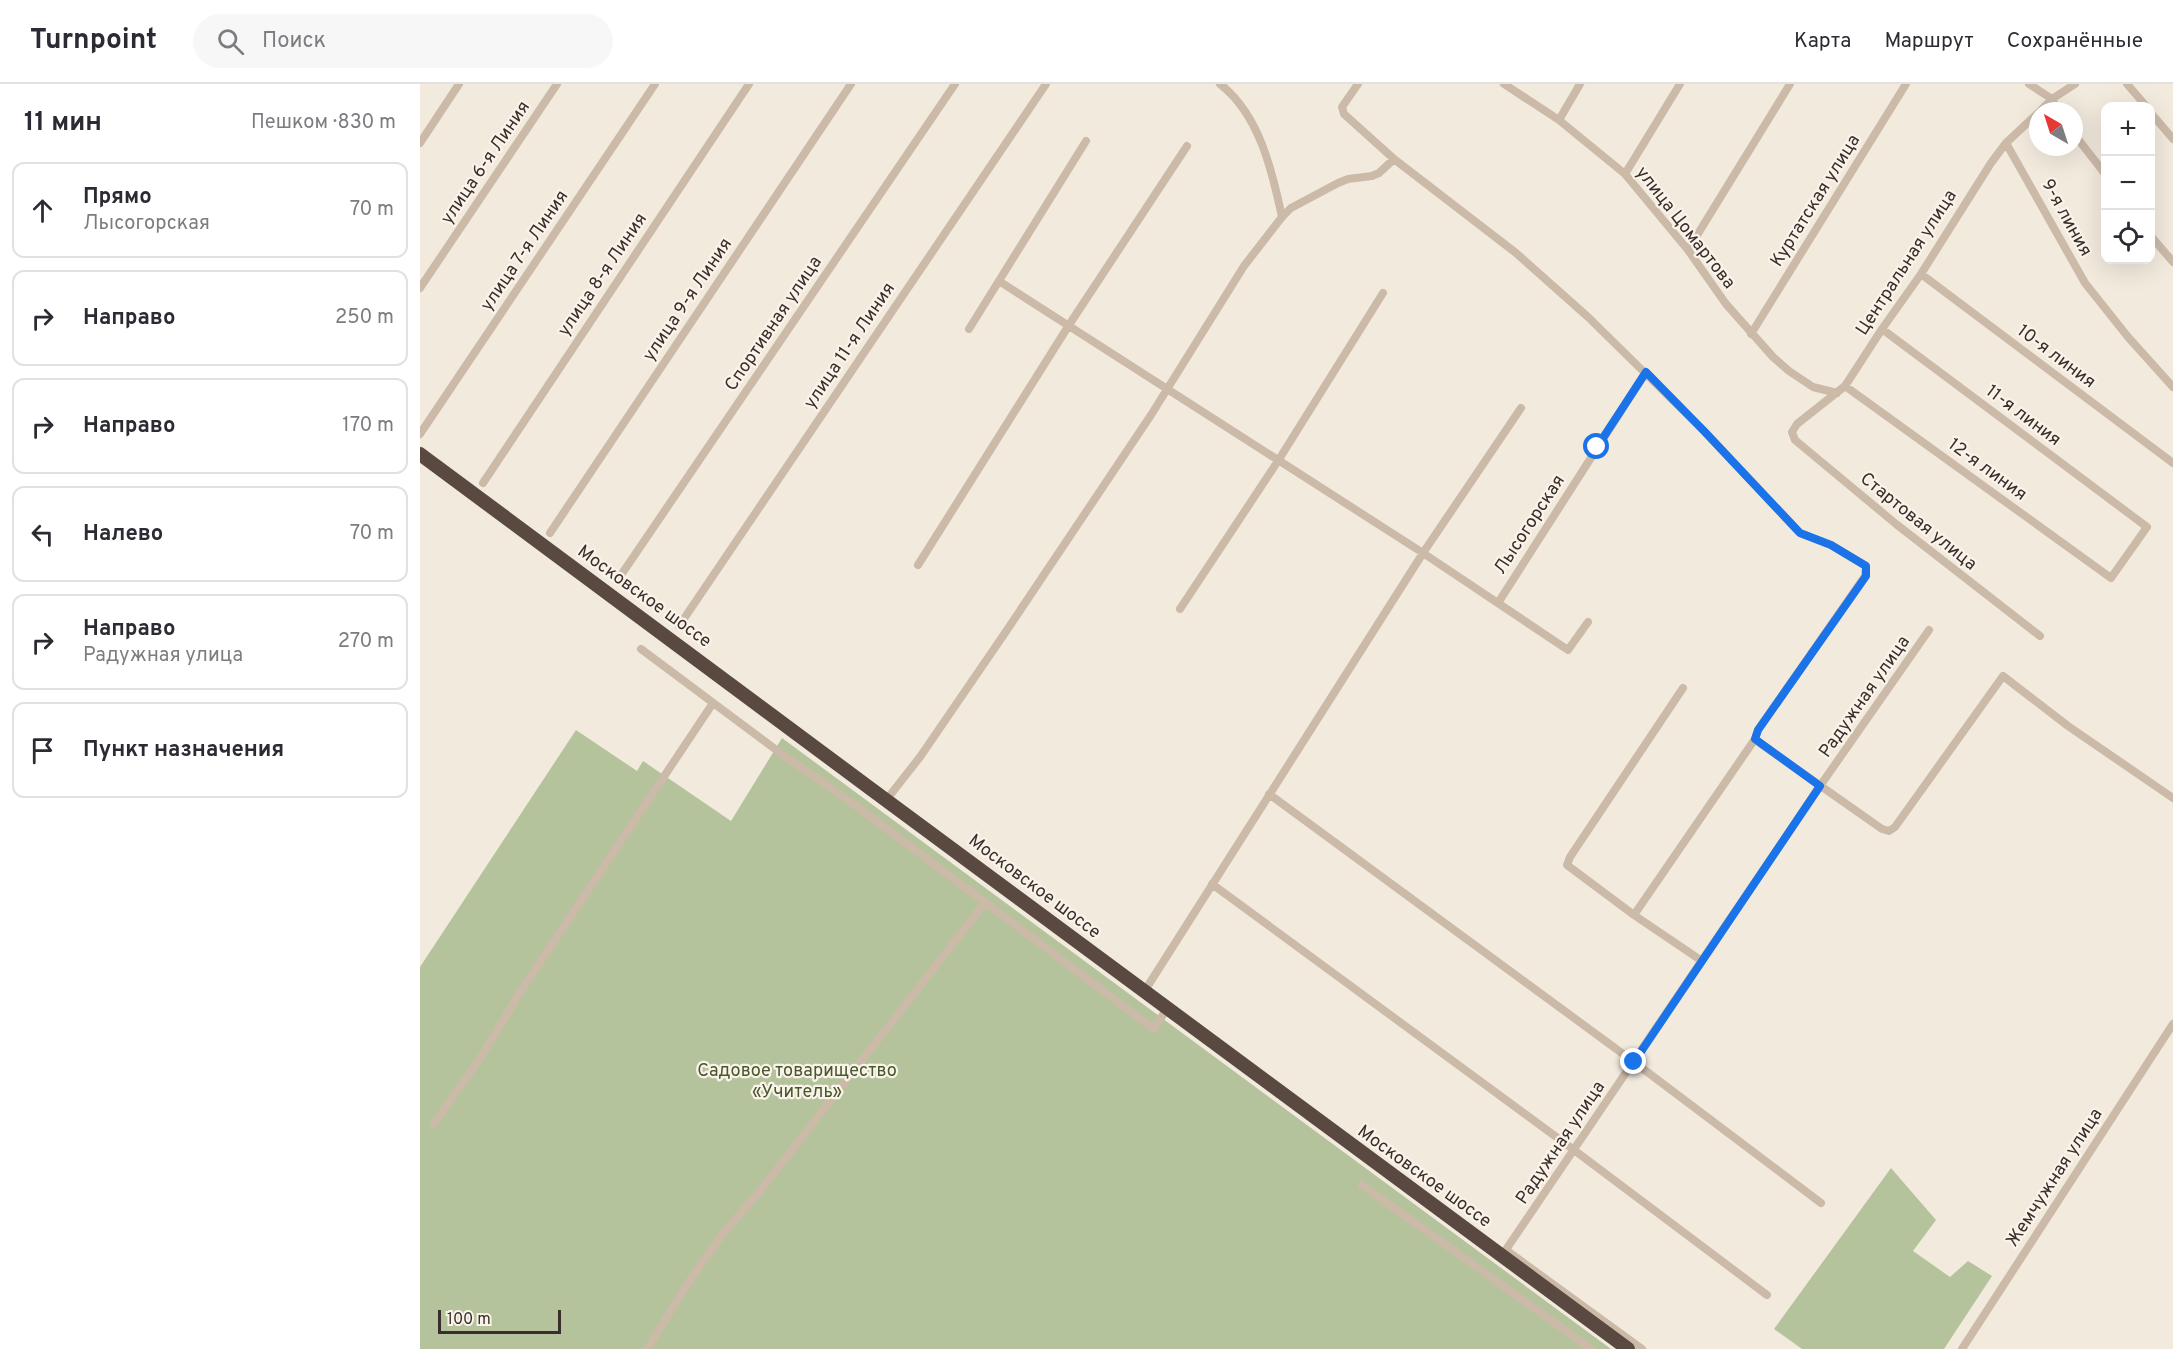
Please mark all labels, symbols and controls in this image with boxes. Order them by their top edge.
search box [193,14,613,68]
text: Turnpoint [30,23,157,59]
icon: search [214,25,247,58]
text: Поиск [262,28,326,55]
text: Карта [1794,28,1851,55]
text: Маршрут [1884,28,1974,55]
text: Сохранённые [2007,28,2143,55]
street label: улица 6-я Линия [436,97,536,229]
north arrow [2029,102,2083,156]
map controls [2101,102,2155,264]
button: + [2101,102,2155,156]
text: 11 мин [24,107,102,140]
text: Пешком · 830 m [251,110,396,136]
street label: Куртатская улица [1766,130,1866,272]
button: − [2101,156,2155,210]
street label: улица Цомартова [1630,162,1740,294]
street label: 9-я линия [2035,175,2097,261]
text: Прямо [83,184,152,211]
street label: улица 7-я Линия [476,186,574,316]
street label: Центральная улица [1851,186,1963,340]
icon: ahead [26,194,59,227]
text: 70 m [350,197,394,223]
street label: улица 8-я Линия [553,209,653,341]
button: locate [2101,210,2155,264]
text: Лысогорская [83,211,210,237]
street label: улица 9-я Линия [638,234,738,366]
street label: Спортивная улица [720,252,828,396]
street label: улица 11-я Линия [799,278,901,414]
icon: right [26,302,59,335]
text: Направо [83,305,175,332]
text: 250 m [335,305,394,331]
street label: 10-я линия [2012,320,2100,394]
street label: 11-я линия [1981,380,2065,452]
icon: right [26,410,59,443]
text: Направо [83,413,175,440]
text: 170 m [342,413,394,439]
route start [1583,433,1609,459]
street label: 12-я линия [1943,434,2031,506]
street label: Стартовая улица [1855,468,1981,576]
street label: Лысогорская [1489,471,1571,579]
icon: left [26,518,59,551]
text: Налево [83,521,163,548]
text: 70 m [350,521,394,547]
street label: Московское шоссе [572,541,716,653]
text: Направо [83,616,175,643]
icon: right [26,626,59,659]
text: 270 m [338,629,394,655]
street label: Радужная улица [1814,631,1916,763]
text: Радужная улица [83,643,243,669]
icon: arrive [26,734,59,767]
text: Пункт назначения [83,737,284,764]
street label: Московское шоссе [963,830,1105,944]
route end [1620,1048,1646,1074]
park label: Садовое товарищество «Учитель» [697,1060,897,1104]
street label: Радужная улица [1511,1077,1611,1209]
street label: Жемчужная улица [2002,1104,2108,1252]
street label: Московское шоссе [1352,1121,1496,1233]
scale bar [438,1307,561,1334]
text: 100 m [447,1310,491,1330]

